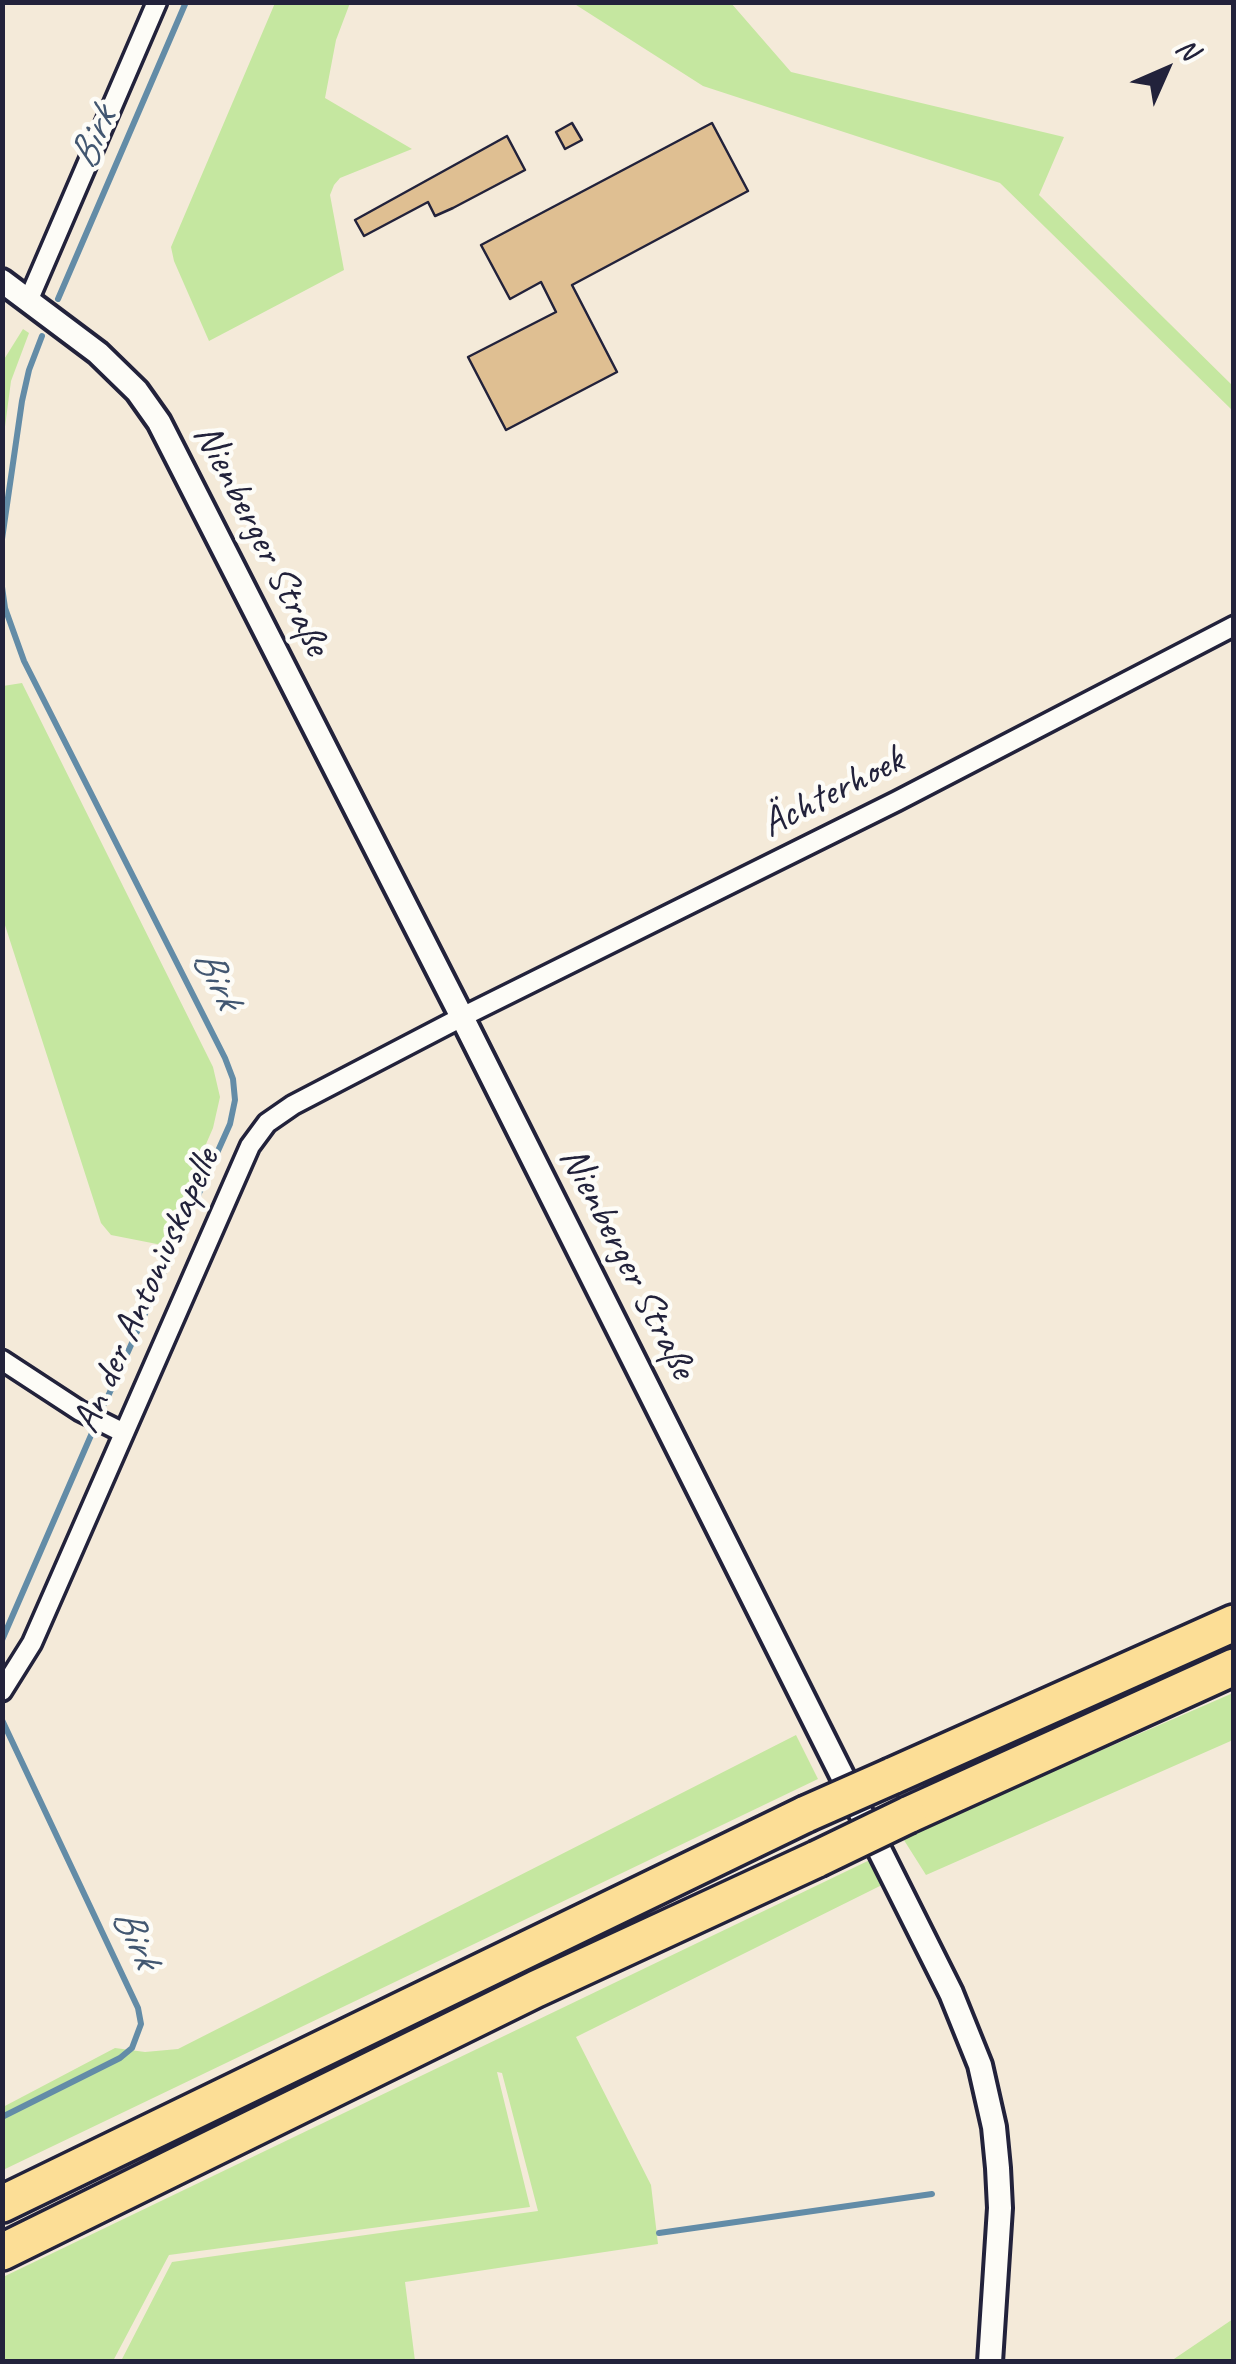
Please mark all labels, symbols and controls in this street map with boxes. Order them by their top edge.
north arrow [1116,20,1216,120]
text: N [1169,30,1206,67]
water label: Birk [59,101,129,177]
street label: Nienberger Straße [182,416,340,664]
street label: Ächterhoek [754,737,912,849]
water label: Birk [180,941,252,1017]
street label: Nienberger Straße [548,1139,706,1387]
street label: An der Antoniuskapelle [63,1142,231,1440]
water label: Birk [99,1900,171,1976]

